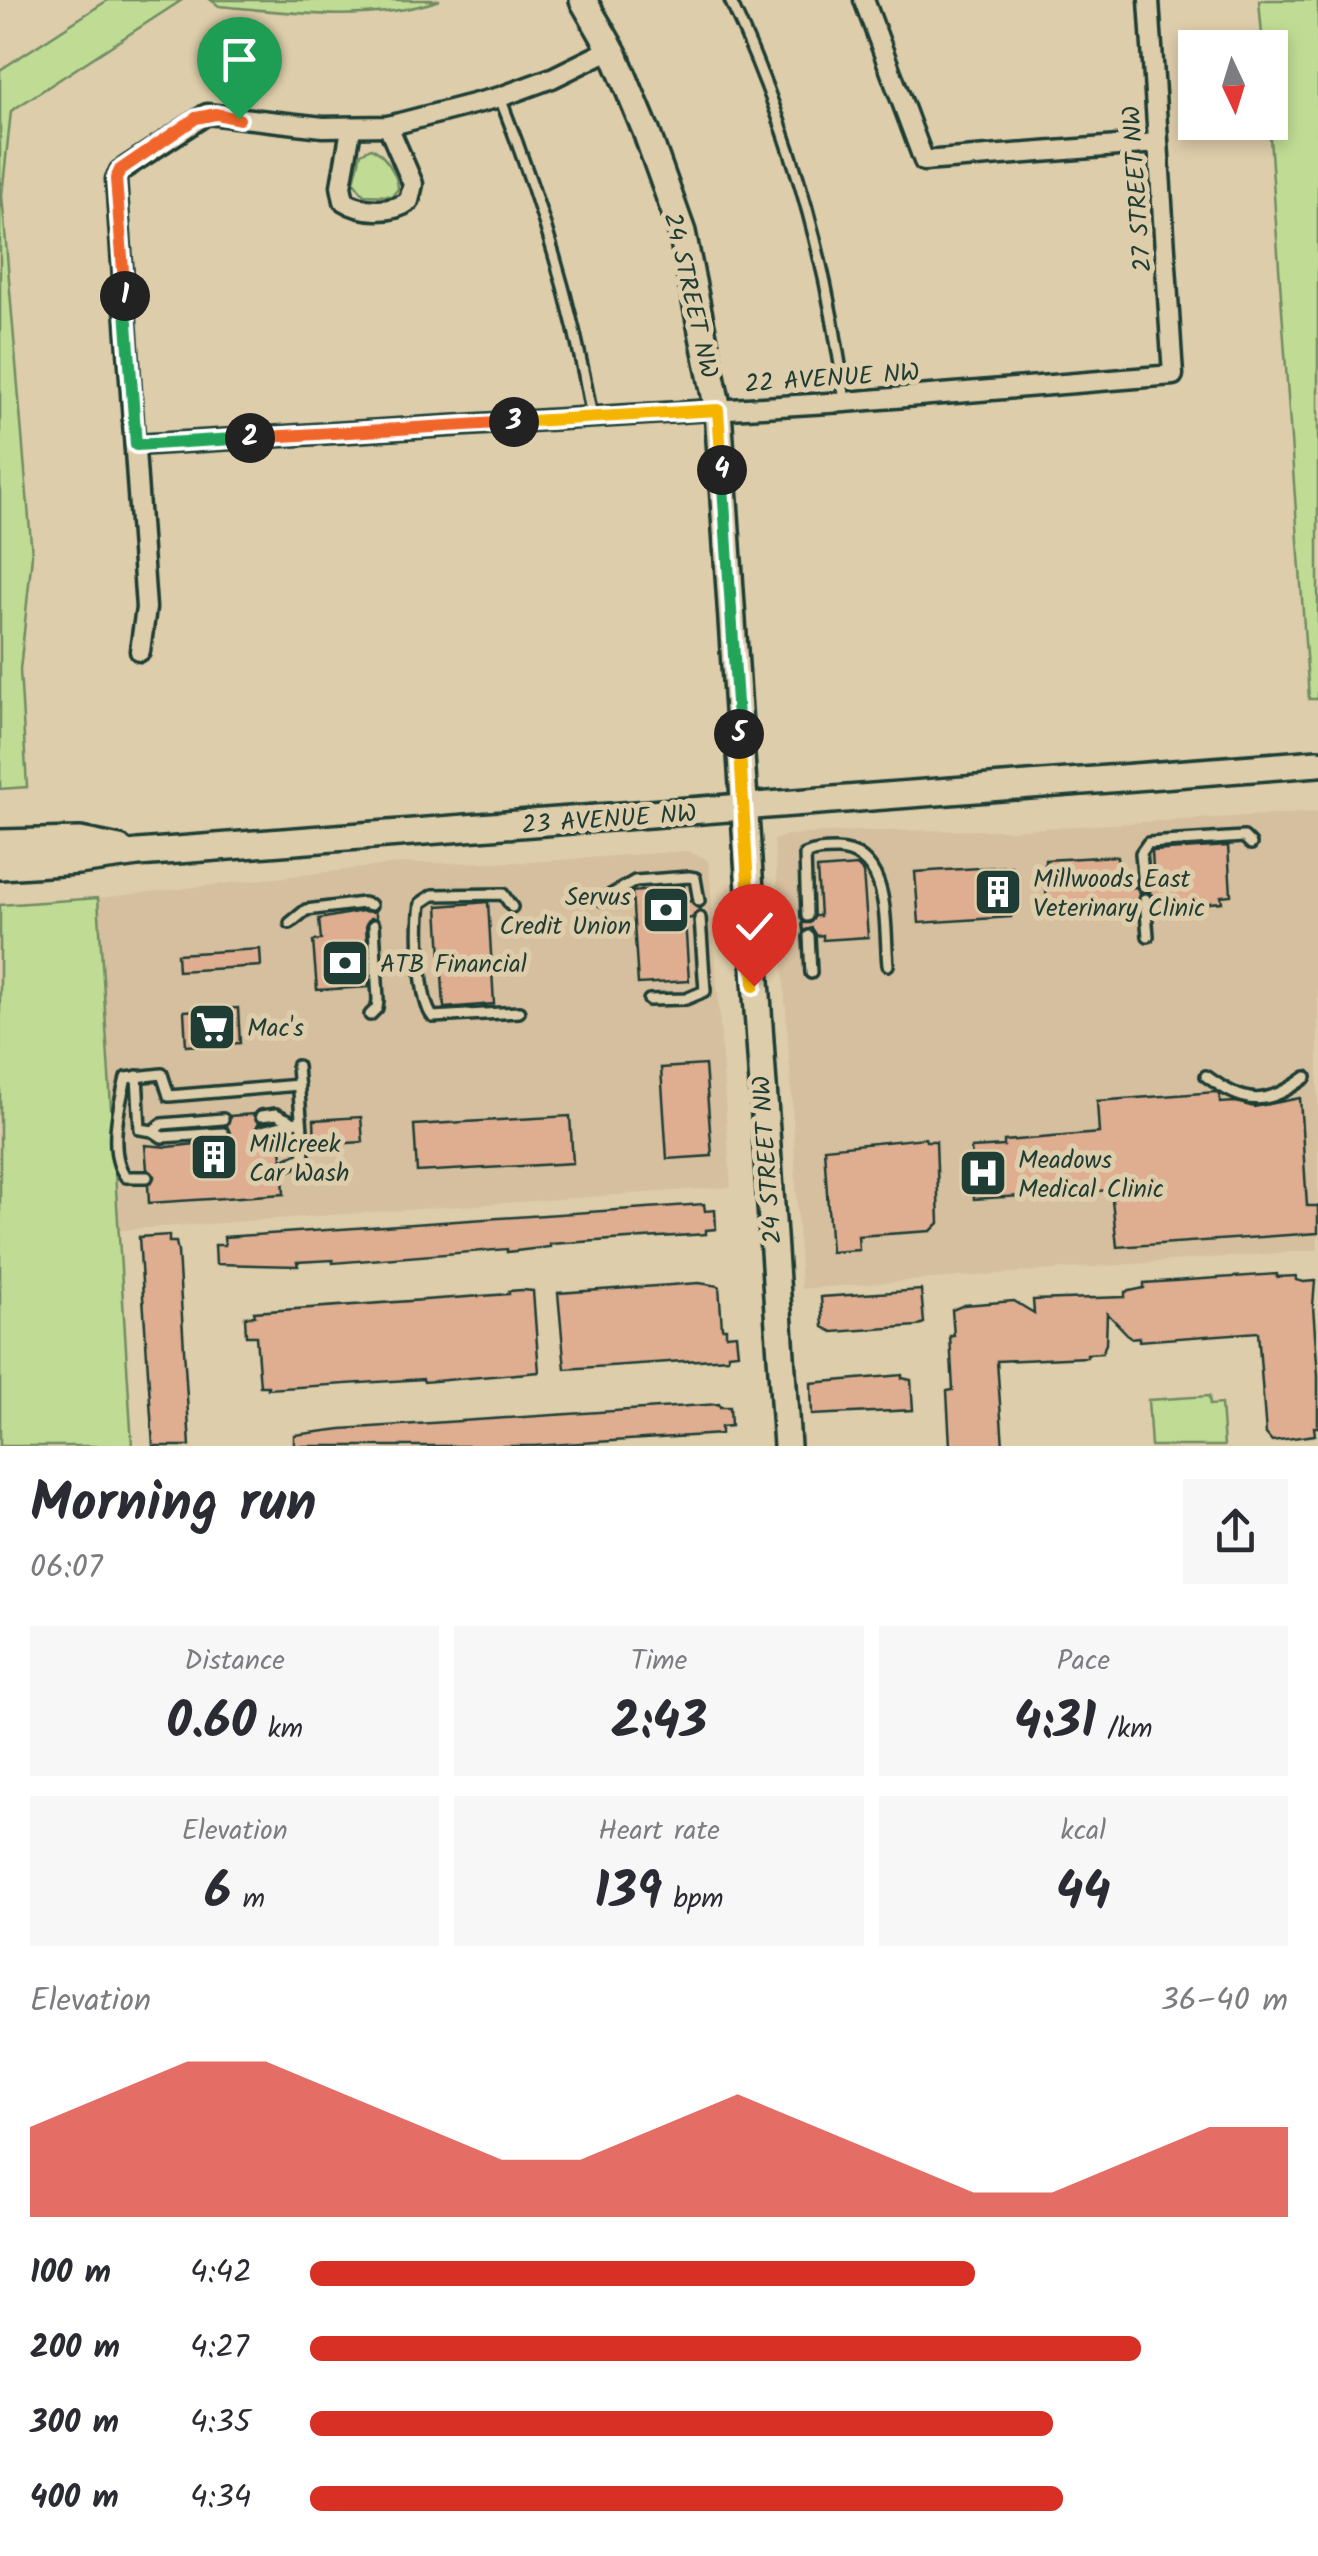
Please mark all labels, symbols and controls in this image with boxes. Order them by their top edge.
pin [197,17,282,120]
north arrow [1178,30,1288,140]
map controls [1178,30,1288,140]
icon: arrive [212,32,267,87]
street label: 27 STREET NW [1112,104,1164,273]
street label: 24 STREET NW [652,209,729,382]
pin: 1 [100,271,150,321]
text: 1 [121,273,129,318]
street label: 22 AVENUE NW [743,353,921,405]
pin: 3 [489,397,539,447]
text: 3 [506,399,522,444]
pin: 2 [225,413,275,463]
text: 2 [242,415,258,460]
pin: 4 [697,445,747,495]
text: 4 [714,447,730,492]
pin: 5 [714,709,764,759]
text: 5 [732,711,746,756]
street label: 23 AVENUE NW [520,794,698,846]
place label: Millwoods East Veterinary Clinic [1033,860,1205,929]
building icon: Millwoods East Veterinary Clinic [972,866,1024,918]
place label: Servus Credit Union [499,878,631,947]
bank icon: Servus Credit Union [640,884,692,936]
pin [712,884,797,987]
icon: check [727,899,782,954]
bank icon: ATB Financial [319,937,371,989]
place label: ATB Financial [380,945,527,985]
supermarket icon: Mac's [186,1001,238,1053]
place label: Mac's [247,1009,304,1049]
street label: 24 STREET NW [742,1074,794,1245]
place label: Millcreek Car Wash [249,1125,349,1194]
building icon: Millcreek Car Wash [188,1131,240,1183]
place label: Meadows Medical Clinic [1018,1141,1164,1210]
hospital icon: Meadows Medical Clinic [957,1147,1009,1199]
text: Morning run [30,1462,317,1549]
button: share [1183,1479,1288,1584]
text: 06:07 [30,1543,102,1594]
text: Distance [184,1639,285,1684]
text: Time [631,1639,687,1684]
text: Pace [1057,1639,1110,1684]
text: 0.60 [166,1684,256,1764]
text: 2:43 [611,1684,707,1764]
text: 4:31 [1014,1684,1096,1764]
text: km [256,1707,303,1752]
text: /km [1096,1707,1153,1752]
text: Elevation [182,1809,288,1854]
text: Heart rate [598,1809,720,1854]
text: kcal [1061,1809,1106,1854]
text: 6 [204,1854,231,1934]
text: 139 [594,1854,662,1934]
text: 44 [1056,1854,1111,1934]
text: m [231,1877,265,1922]
text: bpm [662,1877,724,1922]
text: Elevation [30,1976,151,2027]
text: 36–40 m [1160,1976,1288,2027]
text: 100 m [30,2248,111,2299]
text: 4:42 [190,2248,252,2299]
text: 200 m [30,2323,120,2374]
text: 4:27 [190,2323,249,2374]
text: 300 m [30,2398,119,2449]
text: 4:35 [190,2398,251,2449]
text: 400 m [30,2473,119,2524]
text: 4:34 [190,2473,251,2524]

